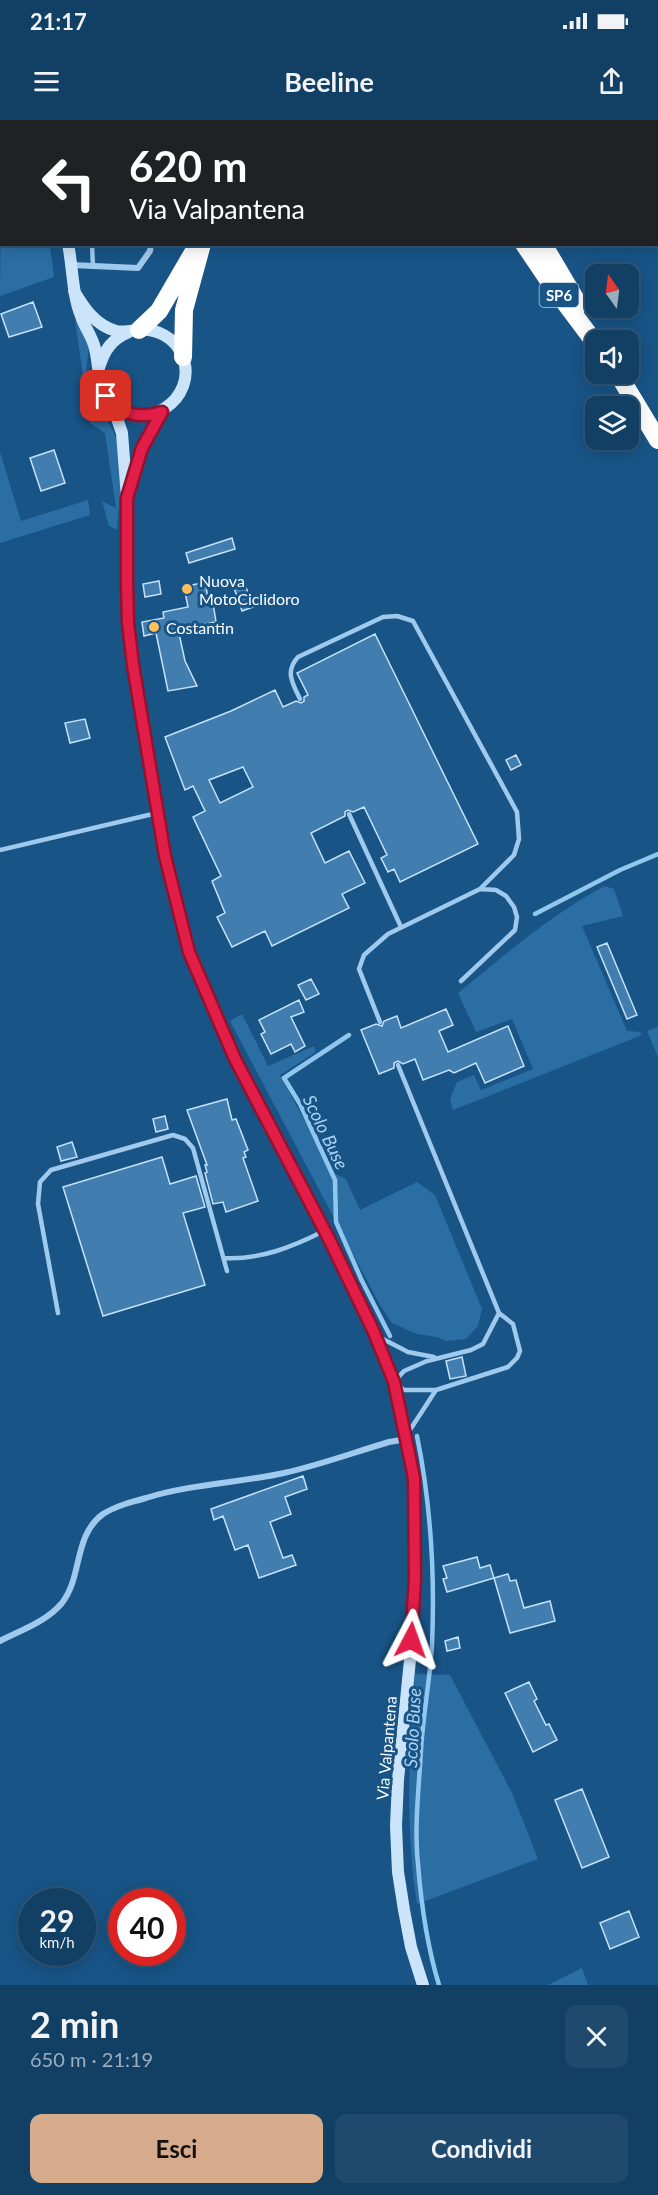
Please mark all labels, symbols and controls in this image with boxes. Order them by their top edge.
text: 21:17 [30,8,87,35]
icon: menu [30,65,63,98]
text: Beeline [284,65,374,98]
icon: share [595,65,628,98]
text: 620 m [129,141,247,191]
icon: left [30,144,108,222]
text: Via Valpantena [129,192,305,225]
north arrow [585,264,639,318]
map controls [585,264,639,450]
road number: SP6 [540,283,578,307]
button: sound [585,330,639,384]
pin [80,370,131,421]
icon: arrive [89,379,122,412]
button: layers [585,396,639,450]
place label: Nuova MotoCiclidoro [199,571,300,608]
marker: Nuova MotoCiclidoro [180,582,194,596]
place label: Costantin [166,618,234,637]
marker: Costantin [147,620,161,634]
water label: Scolo Buse [299,1091,353,1173]
position arrow [379,1608,443,1672]
water label: Scolo Buse [399,1687,425,1769]
street label: Via Valpantena [372,1695,400,1801]
speed limit sign: 40 [108,1888,186,1966]
text: 29 [40,1902,74,1938]
text: km/h [39,1933,75,1951]
text: 2 min [30,2002,119,2046]
button: close [565,2005,628,2068]
text: 650 m · 21:19 [30,2047,153,2071]
button: Esci [30,2114,323,2183]
button: Condividi [335,2114,628,2183]

